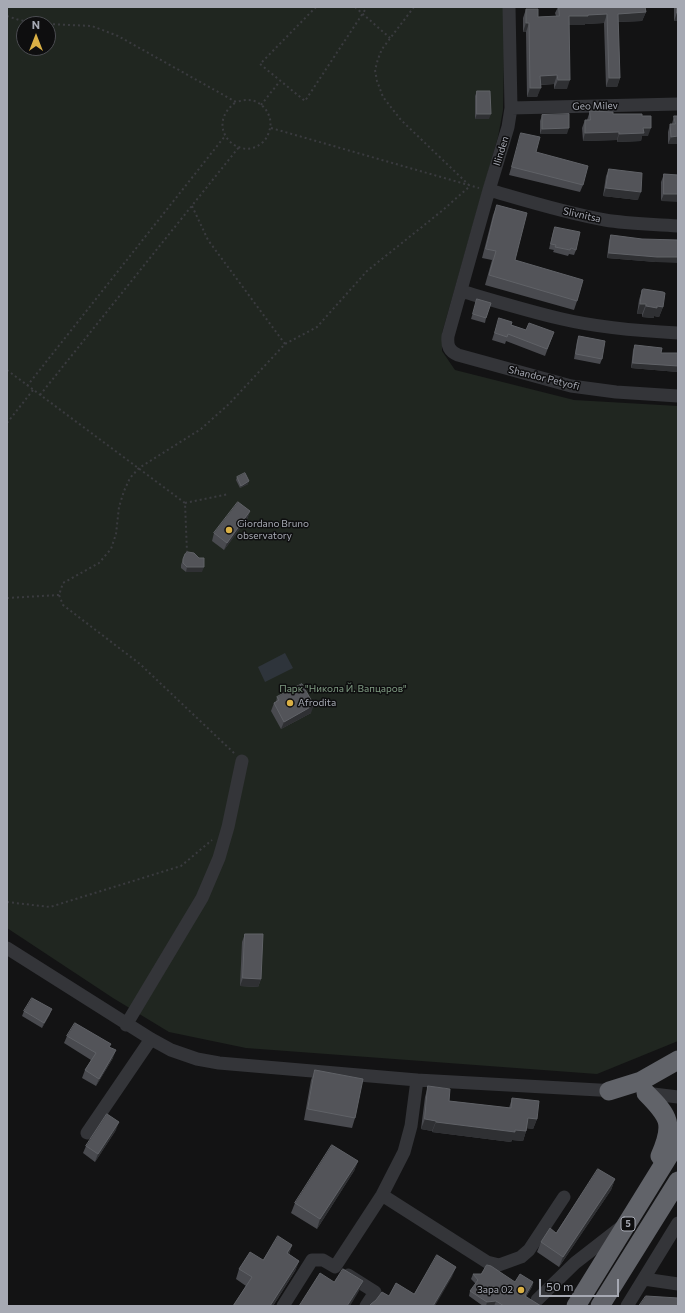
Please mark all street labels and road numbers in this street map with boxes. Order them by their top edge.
street label: Geo Milev [572,100,618,112]
street label: Ilinden [491,135,511,167]
street label: Slivnitsa [562,205,602,225]
street label: Shandor Petyofi [507,363,581,393]
road number: 5 [621,1217,635,1231]

